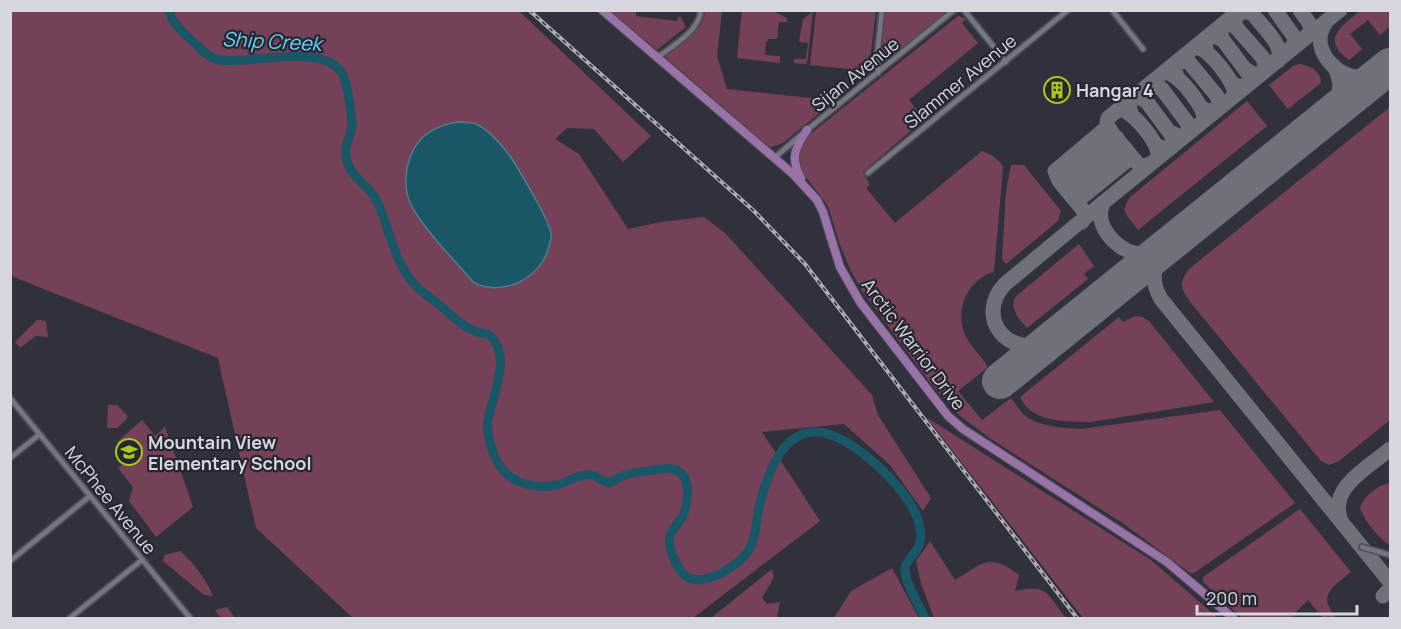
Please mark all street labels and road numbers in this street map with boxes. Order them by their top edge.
street label: Slammer Avenue [899,28,1021,134]
street label: Sijan Avenue [806,31,904,117]
street label: Arctic Warrior Drive [857,273,971,415]
street label: McPhee Avenue [60,441,162,559]

